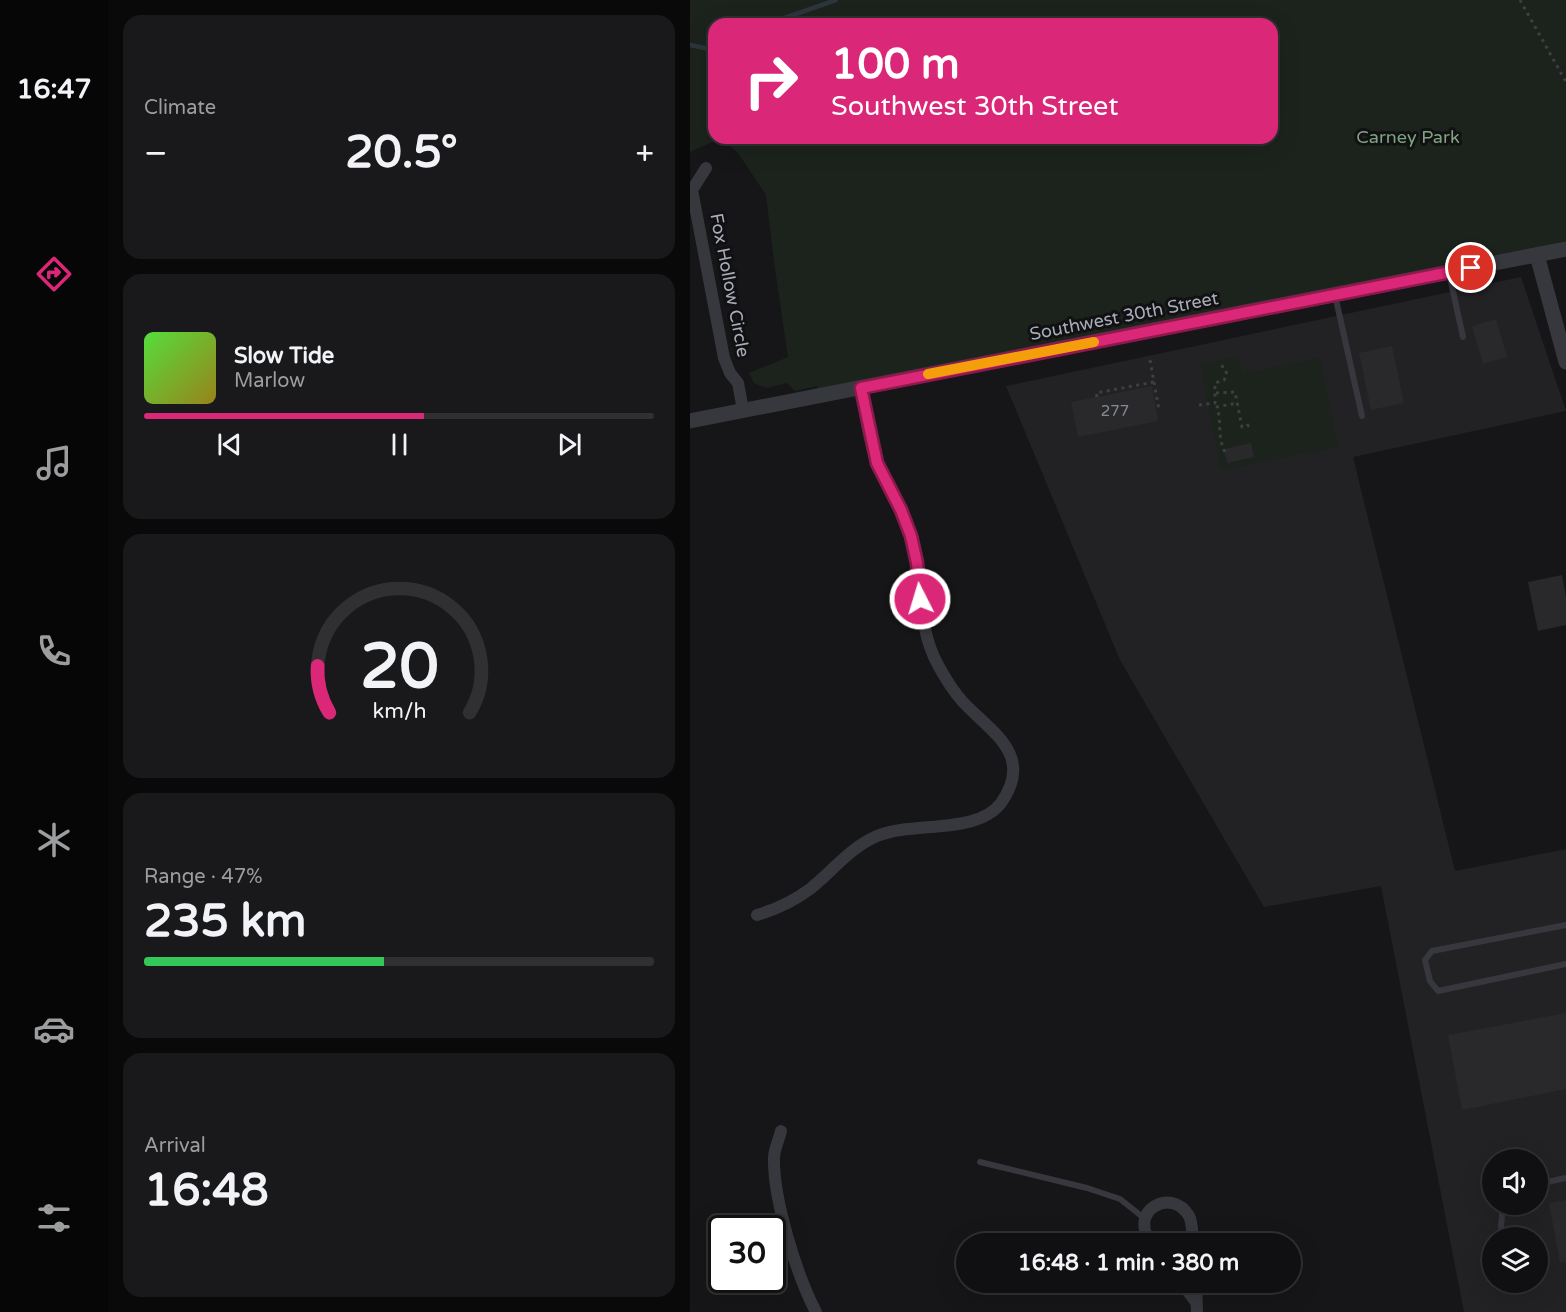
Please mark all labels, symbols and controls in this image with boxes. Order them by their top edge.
text: 100 m [831,39,960,90]
icon: right [732,42,810,120]
text: 16:47 [17,73,91,106]
text: Southwest 30th Street [831,90,1119,123]
text: Climate [144,96,216,120]
text: 20.5° [345,126,458,180]
park label: Carney Park [1356,126,1460,148]
text: − [144,134,168,173]
text: + [635,134,654,173]
street label: Fox Hollow Circle [705,211,755,359]
pin [1445,242,1496,293]
icon: arrive [1454,251,1487,284]
icon: directions [33,253,75,295]
street label: Southwest 30th Street [1028,287,1220,345]
text: Slow Tide [234,343,334,369]
text: Marlow [234,369,305,393]
house number: 277 [1101,402,1129,420]
icon: previous [213,428,246,461]
icon: pause [383,428,416,461]
icon: next [553,428,586,461]
icon: music [33,442,75,484]
position arrow [888,567,952,631]
icon: phone [33,630,75,672]
text: 20 [360,630,438,705]
text: km/h [372,698,426,724]
icon: climate [33,819,75,861]
text: Range · 47% [144,865,263,889]
text: 235 km [144,895,306,949]
icon: car [33,1008,75,1050]
text: Arrival [144,1134,206,1158]
map controls [1482,1149,1548,1293]
button: sound [1482,1149,1548,1215]
text: 16:48 [144,1164,269,1218]
icon: filters [33,1197,75,1239]
speed limit sign: 30 [708,1215,786,1293]
button: layers [1482,1227,1548,1293]
text: 16:48 · 1 min · 380 m [1018,1250,1239,1276]

